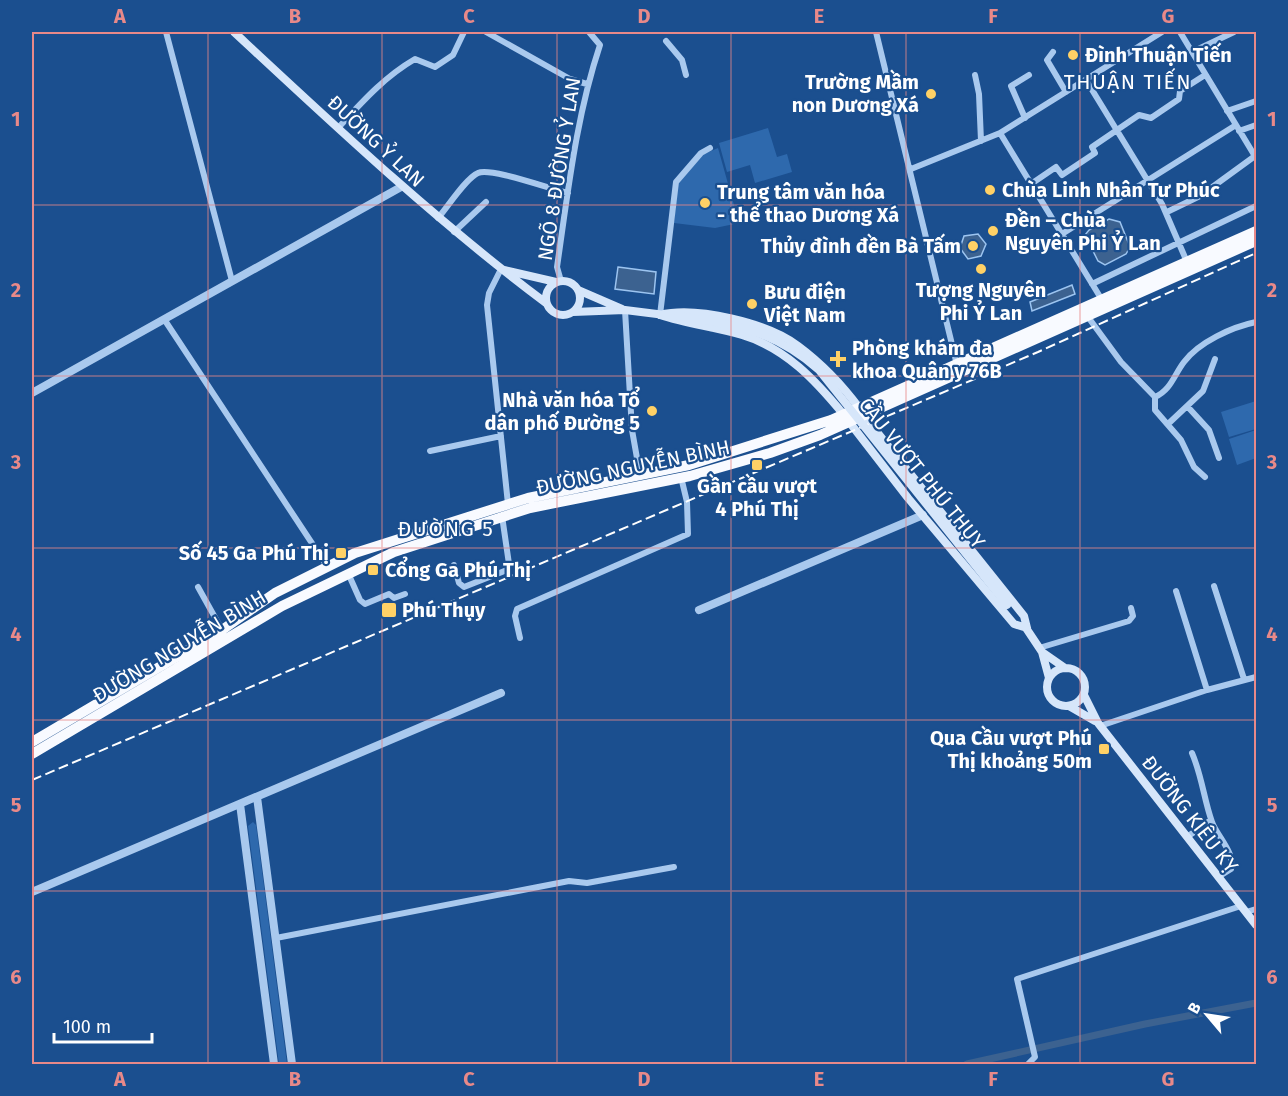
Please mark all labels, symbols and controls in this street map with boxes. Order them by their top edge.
text: A [113,4,127,28]
text: B [289,4,301,28]
text: C [463,4,475,28]
text: D [637,4,651,28]
text: E [814,4,824,28]
text: F [988,4,998,28]
text: G [1162,4,1174,28]
place label: Đình Thuận Tiến [1085,42,1232,67]
marker: Đình Thuận Tiến [1066,48,1080,62]
district label: THUẬN TIẾN [1064,67,1192,95]
place label: Trường Mầm non Dương Xá [792,69,919,117]
street label: NGÕ 8 ĐƯỜNG Ỷ LAN [531,75,585,262]
marker: Trường Mầm non Dương Xá [924,87,938,101]
street label: ĐƯỜNG Ỷ LAN [323,89,431,192]
text: 1 [11,107,21,131]
text: 1 [1267,107,1277,131]
place label: Chùa Linh Nhân Tư Phúc [1002,178,1220,202]
place label: Trung tâm văn hóa - thể thao Dương Xá [717,180,899,227]
marker: Chùa Linh Nhân Tư Phúc [983,183,997,197]
marker: Trung tâm văn hóa - thể thao Dương Xá [698,196,712,210]
place label: Đền – Chùa Nguyên Phi Ỷ Lan [1005,207,1161,255]
marker: Đền – Chùa Nguyên Phi Ỷ Lan [986,224,1000,238]
place label: Thủy đình đền Bà Tấm [761,233,961,258]
marker: Thủy đình đền Bà Tấm [966,239,980,253]
marker: Tượng Nguyên Phi Ỷ Lan [974,262,988,276]
text: 2 [11,278,21,302]
place label: Tượng Nguyên Phi Ỷ Lan [916,278,1046,325]
text: 2 [1267,278,1277,302]
place label: Bưu điện Việt Nam [763,280,846,327]
marker: Bưu điện Việt Nam [745,297,759,311]
place label: Phòng khám đa khoa Quân y 76B [852,336,1002,383]
marker: Phòng khám đa khoa Quân y 76B [829,350,847,368]
place label: Nhà văn hóa Tổ dân phố Đường 5 [485,386,640,435]
street label: CẦU VƯỢT PHÚ THỤY [854,391,993,553]
marker: Nhà văn hóa Tổ dân phố Đường 5 [645,404,659,418]
street label: ĐƯỜNG NGUYỄN BÌNH [533,432,732,499]
text: 3 [10,450,21,474]
text: 3 [1266,450,1277,474]
marker: Gần cầu vượt 4 Phú Thị [750,458,764,472]
place label: Gần cầu vượt 4 Phú Thị [697,473,817,521]
district label: ĐƯỜNG 5 [398,516,494,542]
place label: Số 45 Ga Phú Thị [179,540,329,565]
marker: Số 45 Ga Phú Thị [334,546,348,560]
place label: Cổng Ga Phú Thị [385,556,531,582]
marker: Cổng Ga Phú Thị [366,563,380,577]
street label: ĐƯỜNG NGUYỄN BÌNH [87,582,270,707]
place label: Phú Thụy [402,598,486,622]
marker: Phú Thụy [380,601,398,619]
text: 4 [10,622,22,646]
text: 4 [1266,622,1278,646]
place label: Qua Cầu vượt Phú Thị khoảng 50m [930,725,1092,773]
marker: Qua Cầu vượt Phú Thị khoảng 50m [1097,742,1111,756]
street label: ĐƯỜNG KIÊU KỴ [1137,751,1243,877]
text: 5 [11,793,22,817]
text: 5 [1267,793,1278,817]
text: 6 [10,965,22,989]
text: 6 [1266,965,1278,989]
north arrow [1177,985,1237,1045]
text: B [1184,999,1205,1017]
scale bar [54,1006,152,1044]
text: 100 m [63,1016,111,1038]
text: A [113,1067,127,1091]
text: B [289,1067,301,1091]
text: C [463,1067,475,1091]
text: D [637,1067,651,1091]
text: E [814,1067,824,1091]
text: F [988,1067,998,1091]
text: G [1162,1067,1174,1091]

